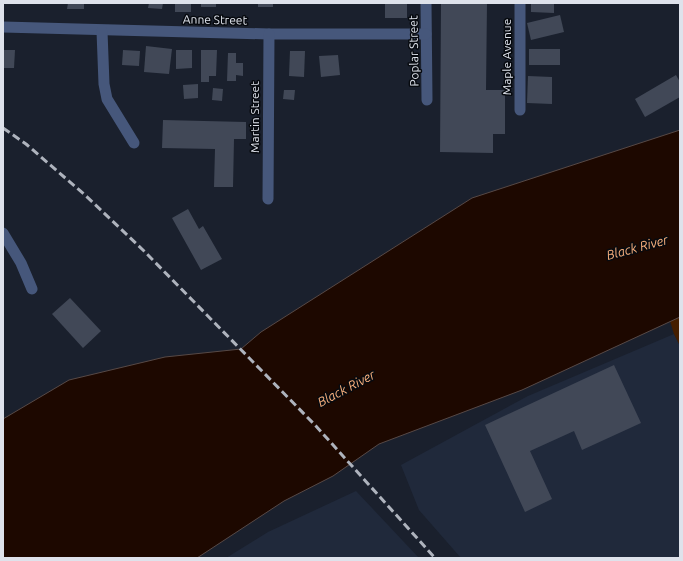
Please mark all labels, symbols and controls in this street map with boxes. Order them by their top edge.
street label: Anne Street [183,12,248,27]
street label: Poplar Street [406,15,421,87]
street label: Maple Avenue [500,19,513,95]
street label: Martin Street [248,81,261,153]
water label: Black River [605,232,670,262]
water label: Black River [315,366,378,409]

